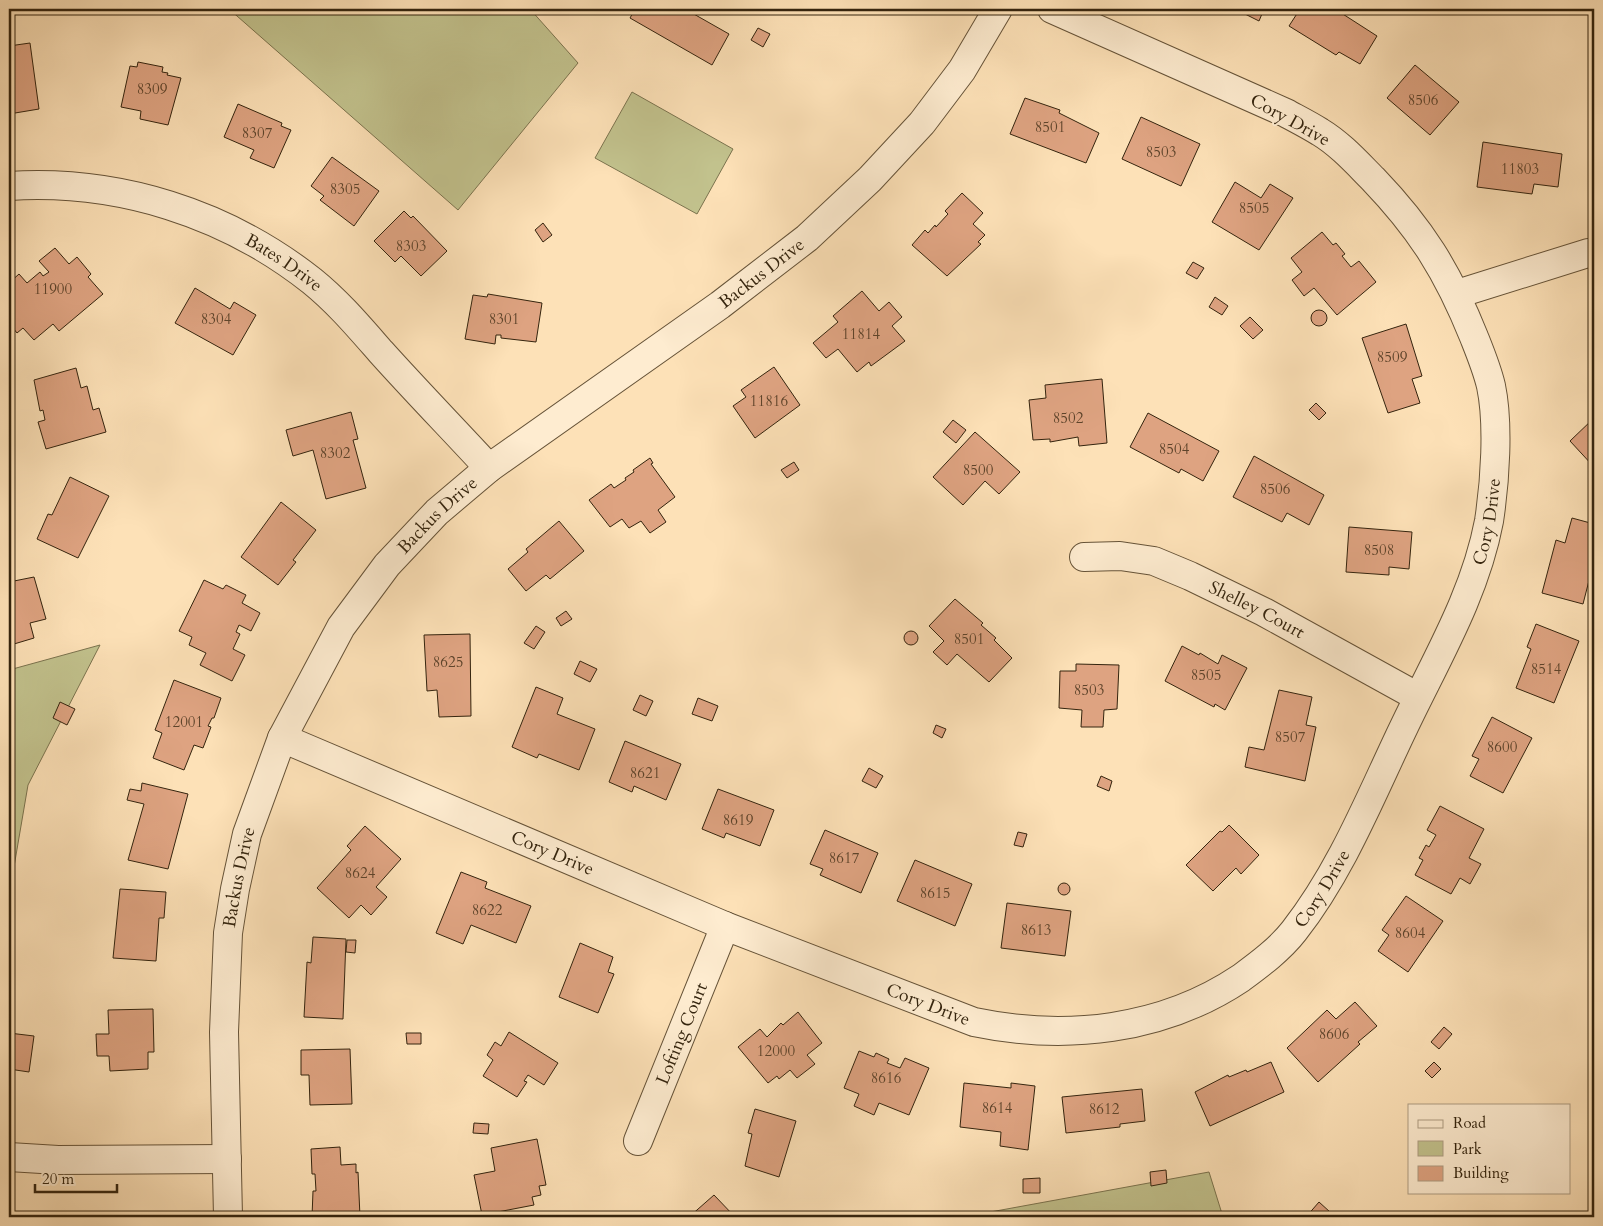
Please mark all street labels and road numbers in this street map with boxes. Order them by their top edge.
street label: Cory Drive [1245,88,1335,152]
street label: Bates Drive [241,227,328,297]
street label: Backus Drive [713,232,810,314]
street label: Backus Drive [392,471,483,559]
street label: Cory Drive [1466,477,1506,568]
street label: Shelley Court [1205,575,1309,645]
street label: Backus Drive [217,823,261,929]
street label: Cory Drive [507,824,598,882]
street label: Cory Drive [1288,845,1356,933]
street label: Cory Drive [883,977,974,1032]
street label: Lofting Court [650,979,713,1088]

